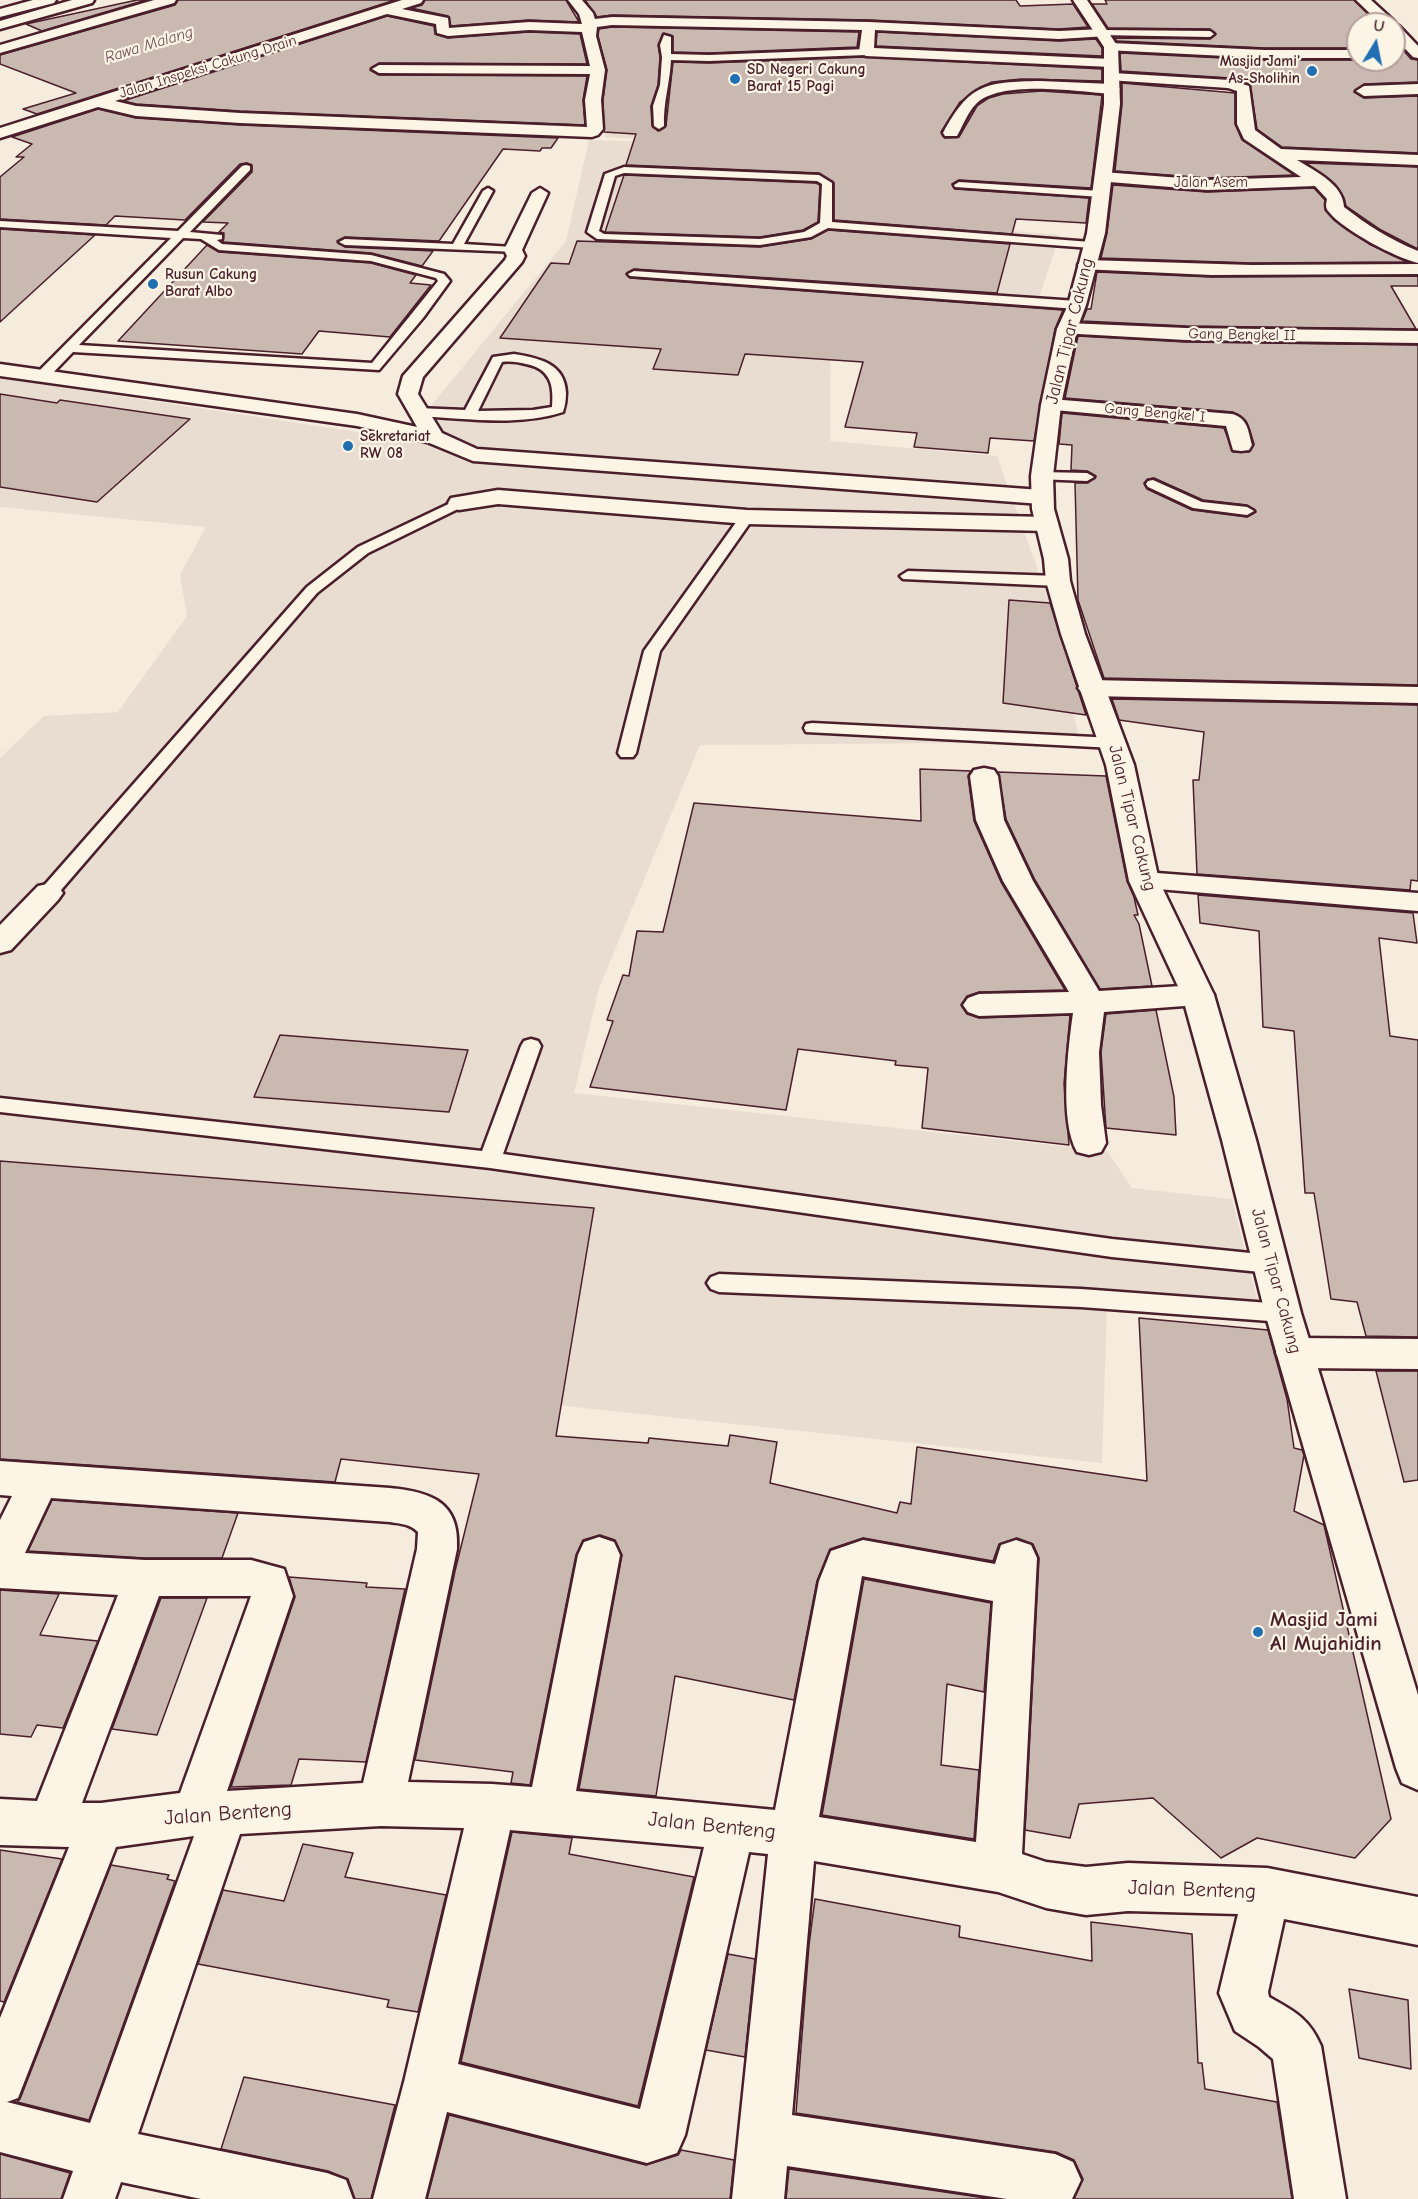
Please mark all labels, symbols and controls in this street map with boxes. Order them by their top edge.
north arrow [1346,12,1406,72]
text: U [1372,16,1386,36]
water label: Rawa Malang [102,22,196,68]
street label: Jalan Inspeksi Cakung Drain [117,31,299,103]
place label: Masjid Jami' As-Sholihin [1220,53,1300,88]
place label: SD Negeri Cakung Barat 15 Pagi [747,61,866,96]
marker: Masjid Jami' As-Sholihin [1305,64,1319,78]
marker: SD Negeri Cakung Barat 15 Pagi [728,72,742,86]
street label: Jalan Asem [1174,174,1248,192]
street label: Jalan Tipar Cakung [1041,256,1099,406]
place label: Rusun Cakung Barat Albo [165,266,257,301]
marker: Rusun Cakung Barat Albo [146,277,160,291]
street label: Gang Bengkel II [1188,325,1296,345]
street label: Gang Bengkel I [1104,400,1206,426]
place label: Sekretariat RW 08 [360,428,430,463]
marker: Sekretariat RW 08 [341,439,355,453]
street label: Jalan Tipar Cakung [1103,743,1161,893]
street label: Jalan Tipar Cakung [1246,1206,1306,1356]
place label: Masjid Jami Al Mujahidin [1270,1607,1382,1657]
marker: Masjid Jami Al Mujahidin [1251,1625,1265,1639]
street label: Jalan Benteng [163,1797,293,1831]
street label: Jalan Benteng [647,1807,777,1845]
street label: Jalan Benteng [1127,1875,1257,1905]

